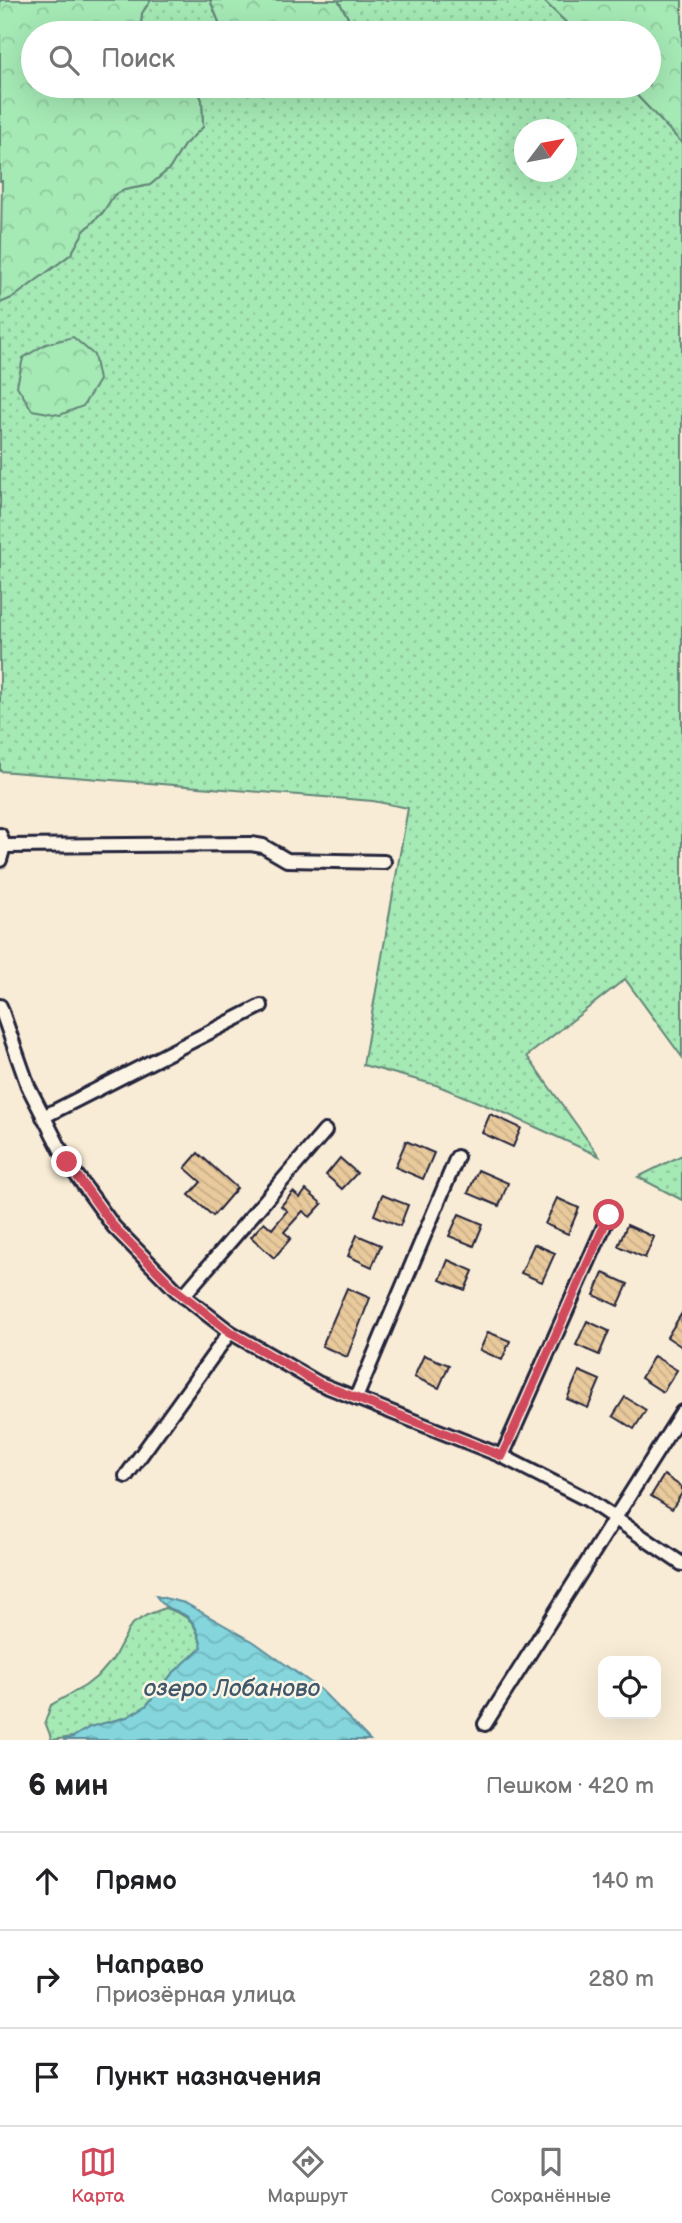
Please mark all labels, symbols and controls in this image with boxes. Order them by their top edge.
search box [21,21,661,98]
icon: search [45,41,83,79]
text: Поиск [101,44,175,75]
north arrow [514,119,577,182]
route end [51,1146,82,1177]
route start [593,1199,624,1230]
map controls [598,1656,661,1719]
button: locate [598,1656,661,1719]
water label: озеро Лобаново [144,1674,321,1703]
text: 6 мин [28,1768,109,1804]
text: Пешком · 420 m [486,1772,654,1800]
icon: ahead [28,1862,66,1900]
text: Прямо [95,1866,177,1897]
text: 140 m [592,1867,654,1895]
text: Направо [95,1950,204,1981]
icon: right [28,1960,66,1998]
text: 280 m [588,1965,654,1993]
text: Приозёрная улица [95,1981,296,2009]
icon: arrive [28,2058,66,2096]
text: Пункт назначения [95,2062,321,2093]
tab: Карта [71,2143,125,2208]
tab: Маршрут [267,2143,348,2208]
tab: Сохранённые [491,2143,611,2208]

